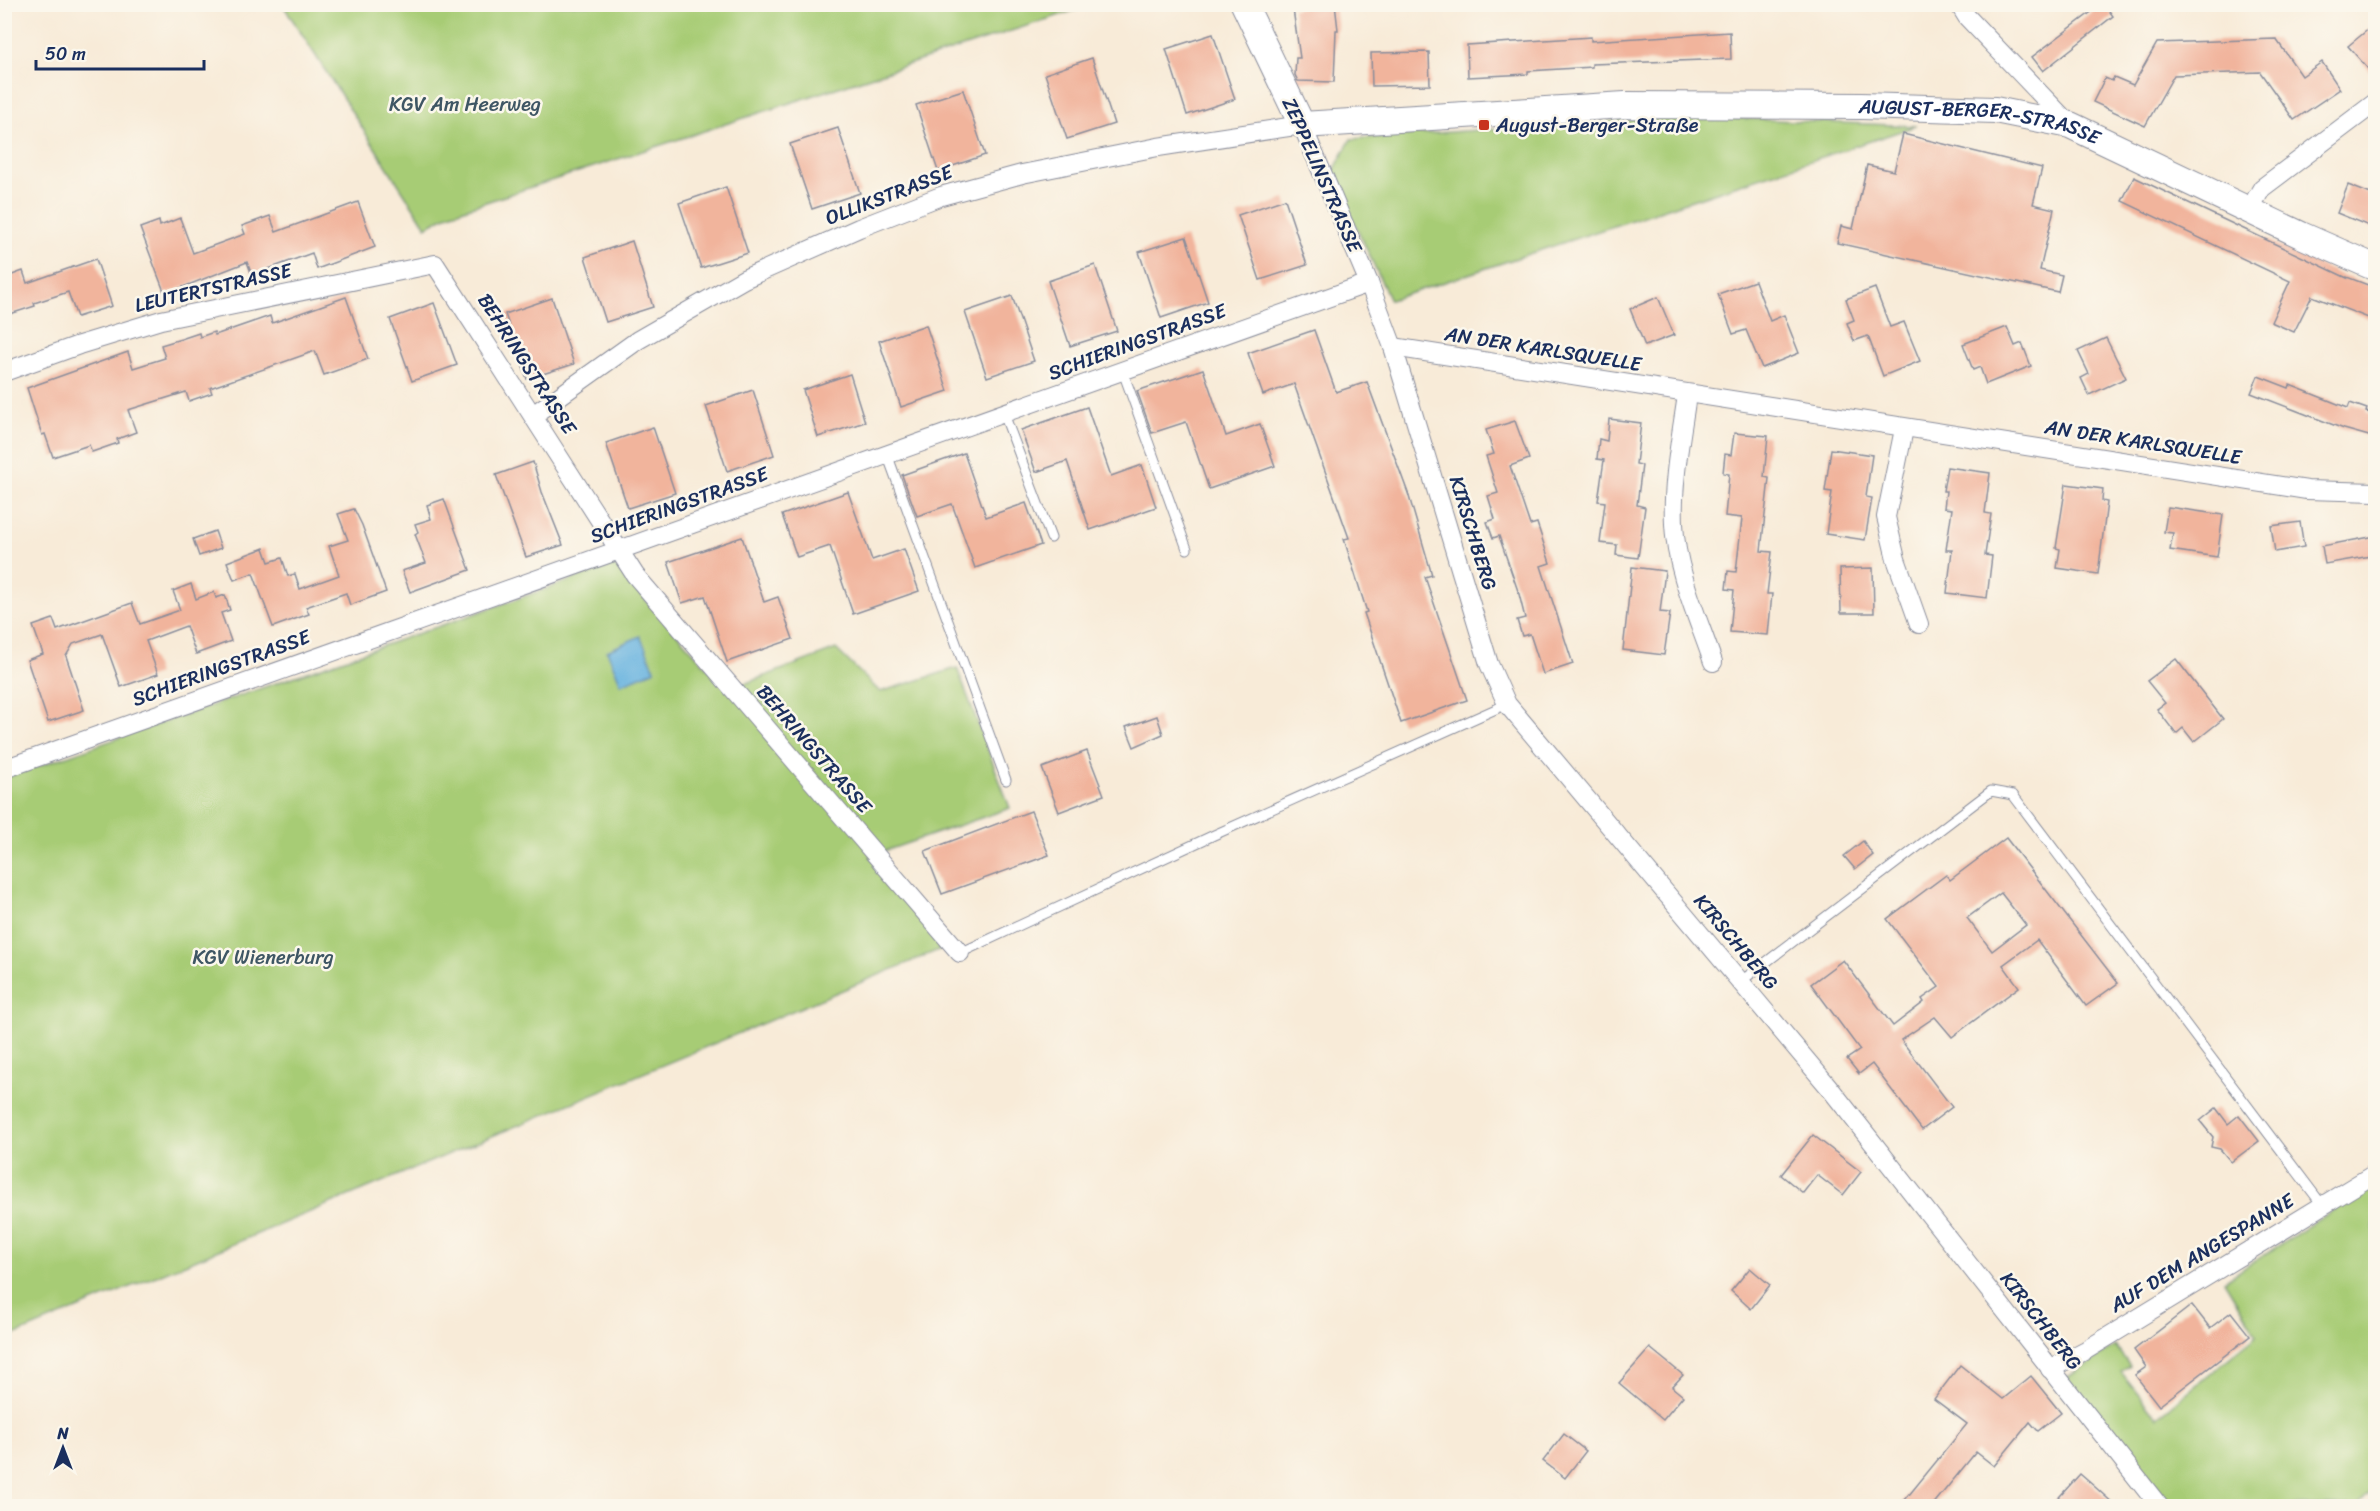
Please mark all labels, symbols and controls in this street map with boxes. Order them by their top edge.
scale bar [36,33,204,71]
text: 50 m [45,38,86,70]
park label: KGV Am Heerweg [389,87,541,122]
street label: AUGUST-BERGER-STRASSE [1857,88,2108,155]
street label: ZEPPELINSTRASSE [1272,92,1373,260]
place label: August-Berger-Straße [1495,108,1699,143]
marker: August-Berger-Straße [1477,118,1491,132]
street label: OLLIKSTRASSE [820,154,960,235]
street label: LEUTERTSTRASSE [131,252,297,323]
street label: BEHRINGSTRASSE [468,286,587,443]
street label: SCHIERINGSTRASSE [1043,293,1233,391]
street label: AN DER KARLSQUELLE [1441,316,1646,382]
street label: AN DER KARLSQUELLE [2041,409,2246,475]
street label: SCHIERINGSTRASSE [585,456,775,554]
street label: KIRSCHBERG [1439,471,1507,595]
street label: SCHIERINGSTRASSE [127,619,317,717]
street label: BEHRINGSTRASSE [747,676,882,823]
street label: KIRSCHBERG [1685,886,1787,998]
park label: KGV Wienerburg [192,940,334,975]
street label: AUF DEM ANGESPANNE [2102,1183,2303,1323]
street label: KIRSCHBERG [1991,1264,2091,1378]
north arrow [33,1418,93,1478]
text: N [56,1419,69,1448]

